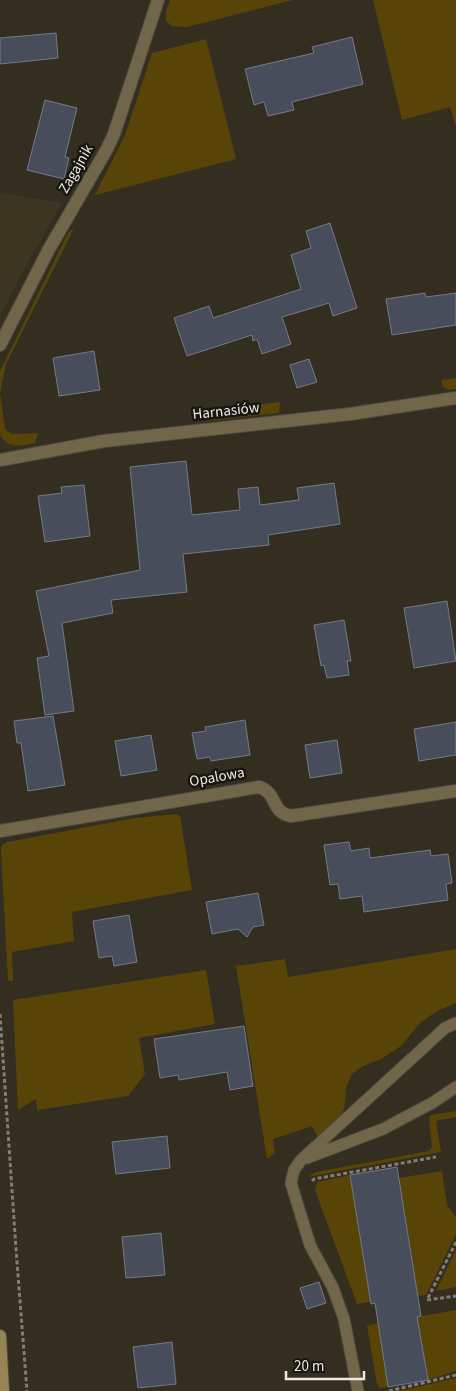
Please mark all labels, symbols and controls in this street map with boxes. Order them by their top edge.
street label: Zagajnik [54,140,99,197]
street label: Harnasiów [192,397,261,425]
street label: Opalowa [188,762,246,792]
scale bar [286,1348,364,1380]
text: 20 m [294,1356,324,1377]

